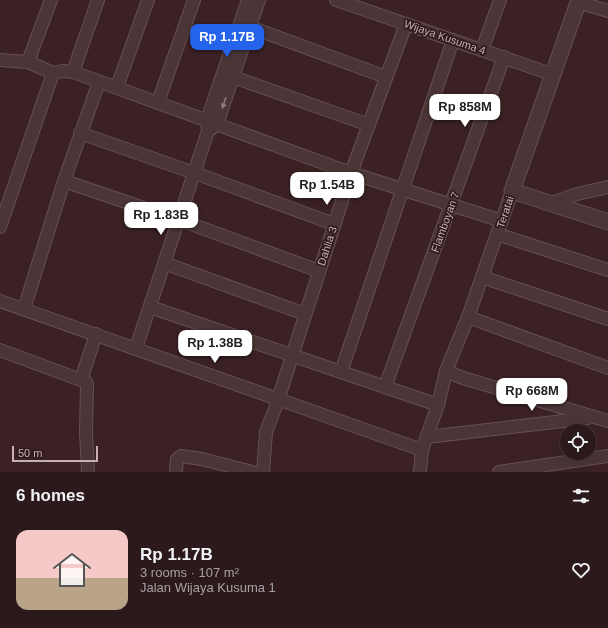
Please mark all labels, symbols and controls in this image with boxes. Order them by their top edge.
street label: Wijaya Kusuma 4 [403,17,487,57]
pin: Rp 1.17B [186,24,268,58]
text: Rp 1.17B [199,29,255,44]
pin: Rp 858M [428,94,502,128]
one-way arrow [221,98,227,110]
text: Rp 858M [438,99,492,114]
pin: Rp 1.54B [286,172,368,206]
text: Rp 1.54B [299,177,355,192]
street label: Flamboyan 7 [428,190,462,254]
street label: Teratai [494,194,516,230]
pin: Rp 1.83B [120,202,202,236]
text: Rp 1.83B [133,207,189,222]
street label: Dahlia 3 [315,225,339,267]
pin: Rp 1.38B [174,330,256,364]
text: Rp 1.38B [187,335,243,350]
pin: Rp 668M [495,378,569,412]
text: Rp 668M [505,383,559,398]
map controls [560,424,596,460]
button: locate [560,424,596,460]
scale bar [12,444,98,463]
text: 50 m [18,447,42,459]
icon: filters [570,485,592,507]
text: 6 homes [16,486,85,505]
text: Rp 1.17B [140,545,213,564]
icon: home [48,546,96,594]
icon: heart [570,559,592,581]
text: 3 rooms · 107 m² [140,565,239,580]
text: Jalan Wijaya Kusuma 1 [140,580,276,595]

